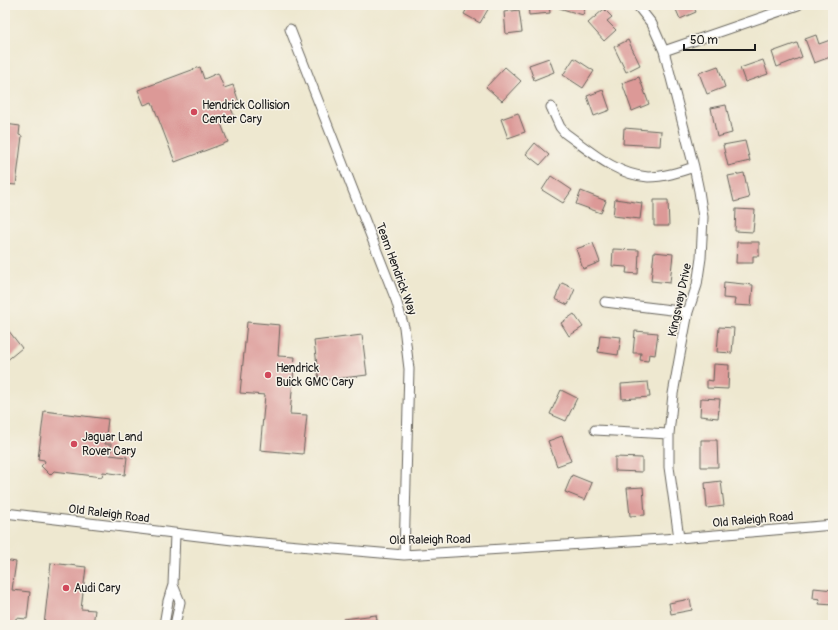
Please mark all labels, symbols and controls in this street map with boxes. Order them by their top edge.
scale bar [684,26,755,52]
text: 50 m [690,33,718,48]
place label: Hendrick Collision Center Cary [202,98,290,127]
marker: Hendrick Collision Center Cary [189,107,199,117]
street label: Team Hendrick Way [372,221,420,317]
street label: Kingsway Drive [665,262,695,338]
place label: Hendrick Buick GMC Cary [276,361,354,390]
marker: Hendrick Buick GMC Cary [263,370,273,380]
place label: Jaguar Land Rover Cary [82,430,143,459]
marker: Jaguar Land Rover Cary [69,439,79,449]
street label: Old Raleigh Road [68,502,151,526]
street label: Old Raleigh Road [712,509,794,531]
street label: Old Raleigh Road [389,532,471,548]
place label: Audi Cary [74,581,120,596]
marker: Audi Cary [61,583,71,593]

